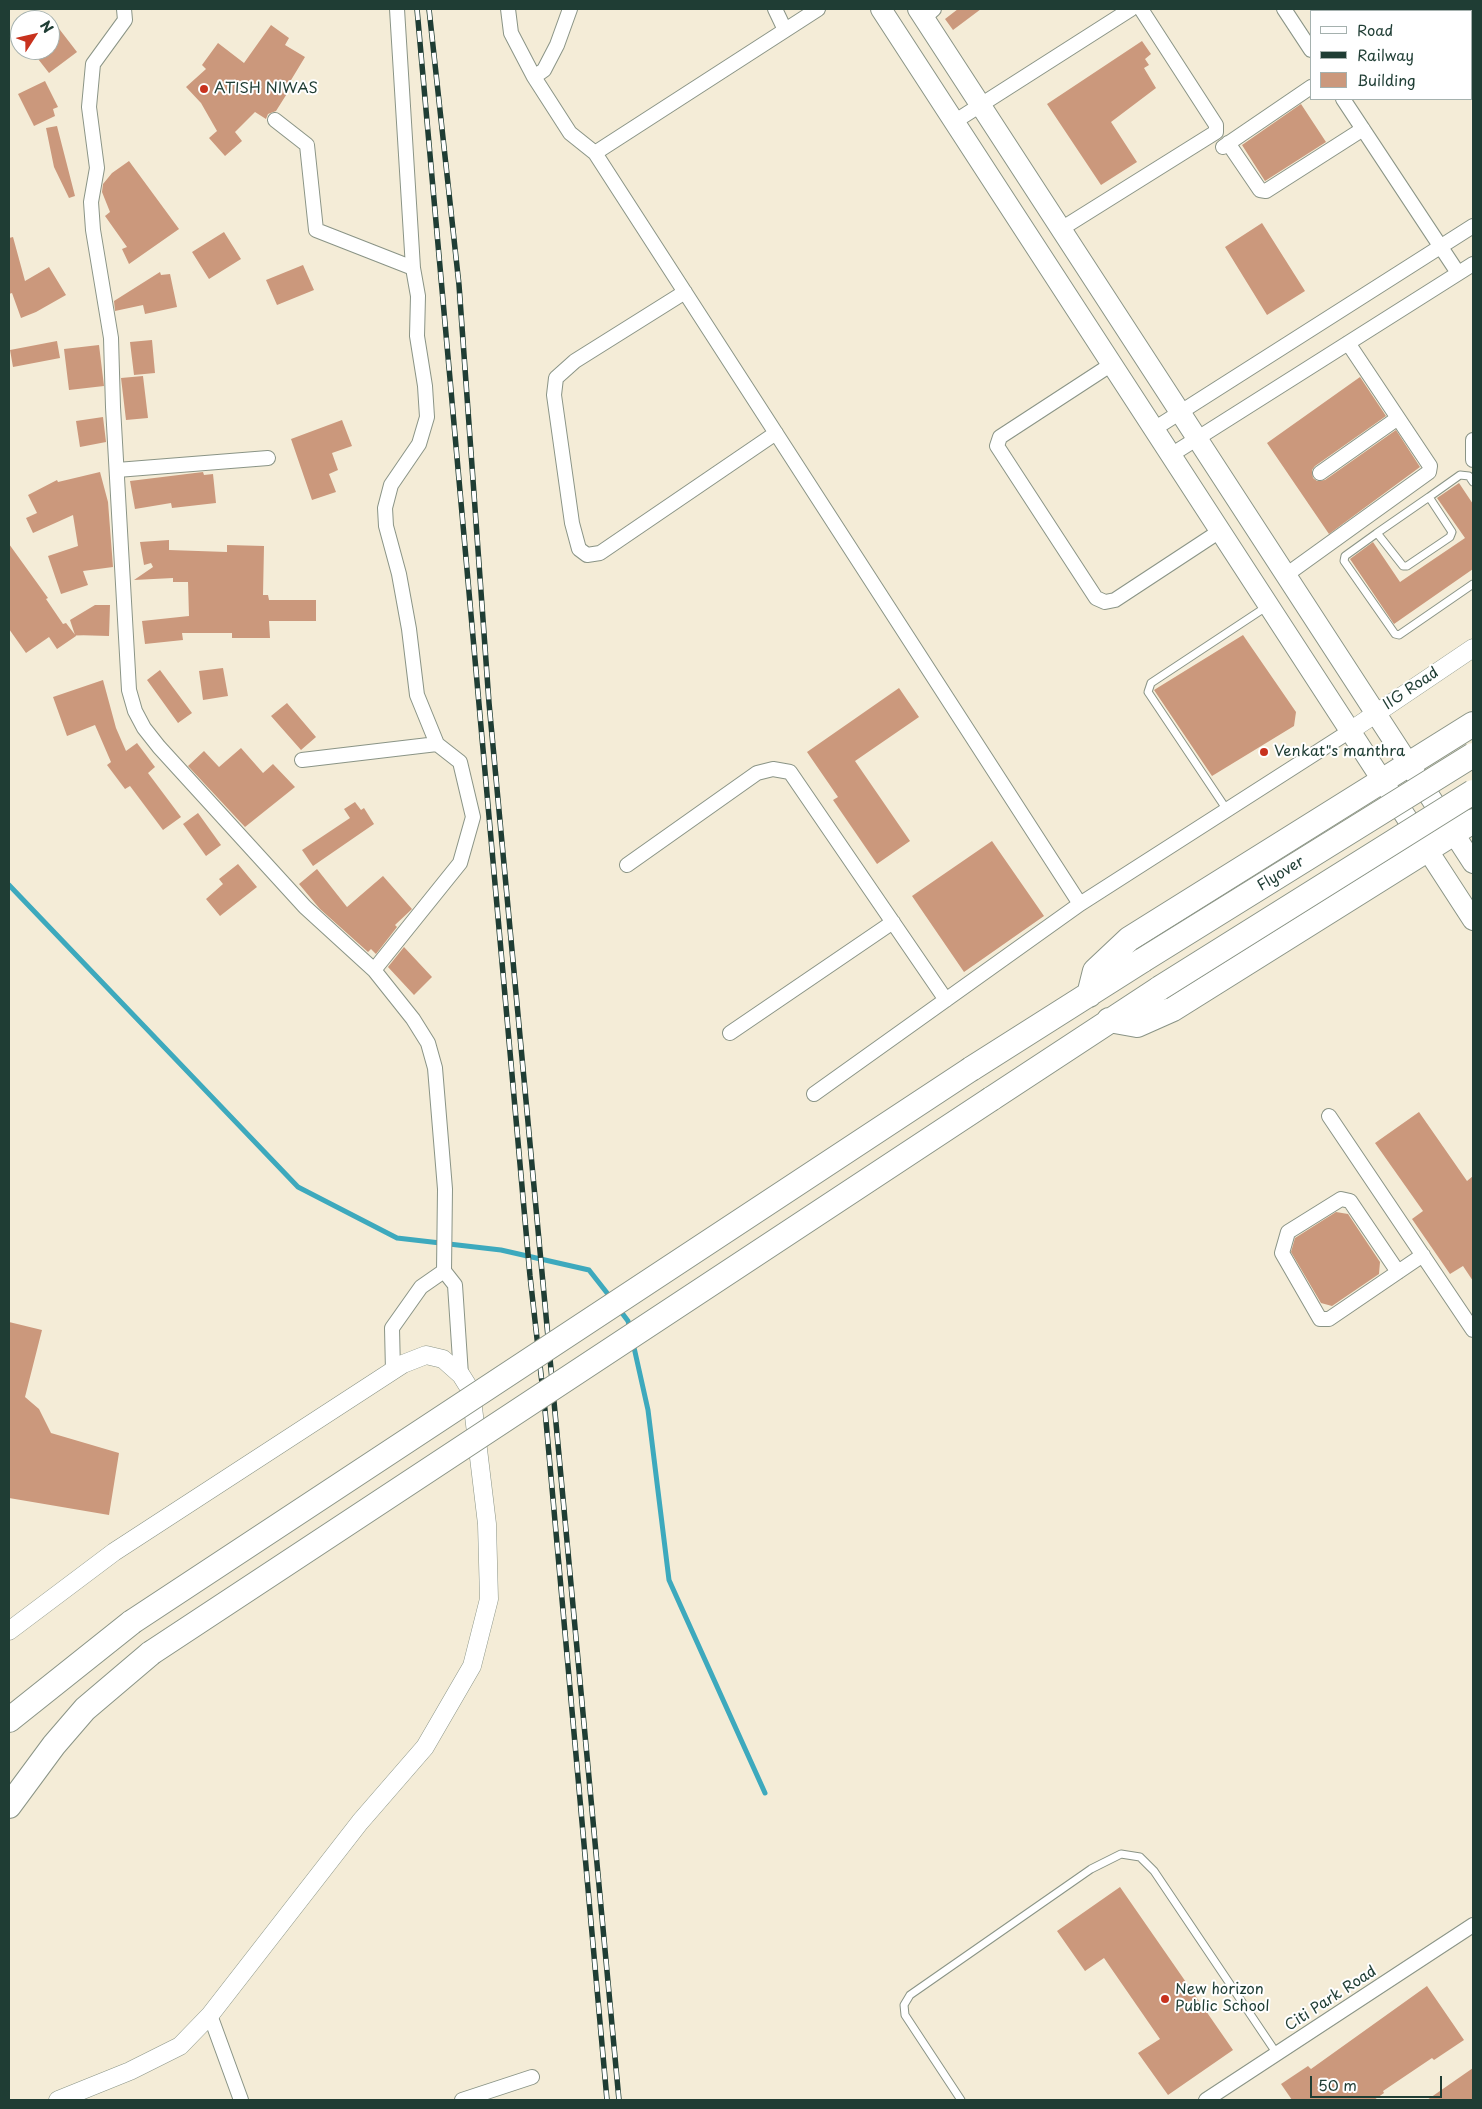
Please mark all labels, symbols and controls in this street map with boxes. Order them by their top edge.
north arrow [10,10,60,60]
legend [1310,10,1472,100]
text: N [35,16,59,37]
text: Road [1357,18,1393,41]
text: Railway [1357,43,1414,66]
text: Building [1357,68,1416,91]
place label: ATISH NIWAS [214,80,318,98]
marker: ATISH NIWAS [198,83,210,95]
street label: IIG Road [1380,664,1442,714]
place label: Venkat"s manthra [1274,743,1405,761]
marker: Venkat"s manthra [1258,746,1270,758]
street label: Flyover [1254,853,1308,895]
street label: Citi Park Road [1282,1963,1380,2035]
place label: New horizon Public School [1175,1981,1270,2016]
marker: New horizon Public School [1159,1993,1171,2005]
scale bar [1312,2066,1444,2098]
text: 50 m [1318,2073,1357,2096]

